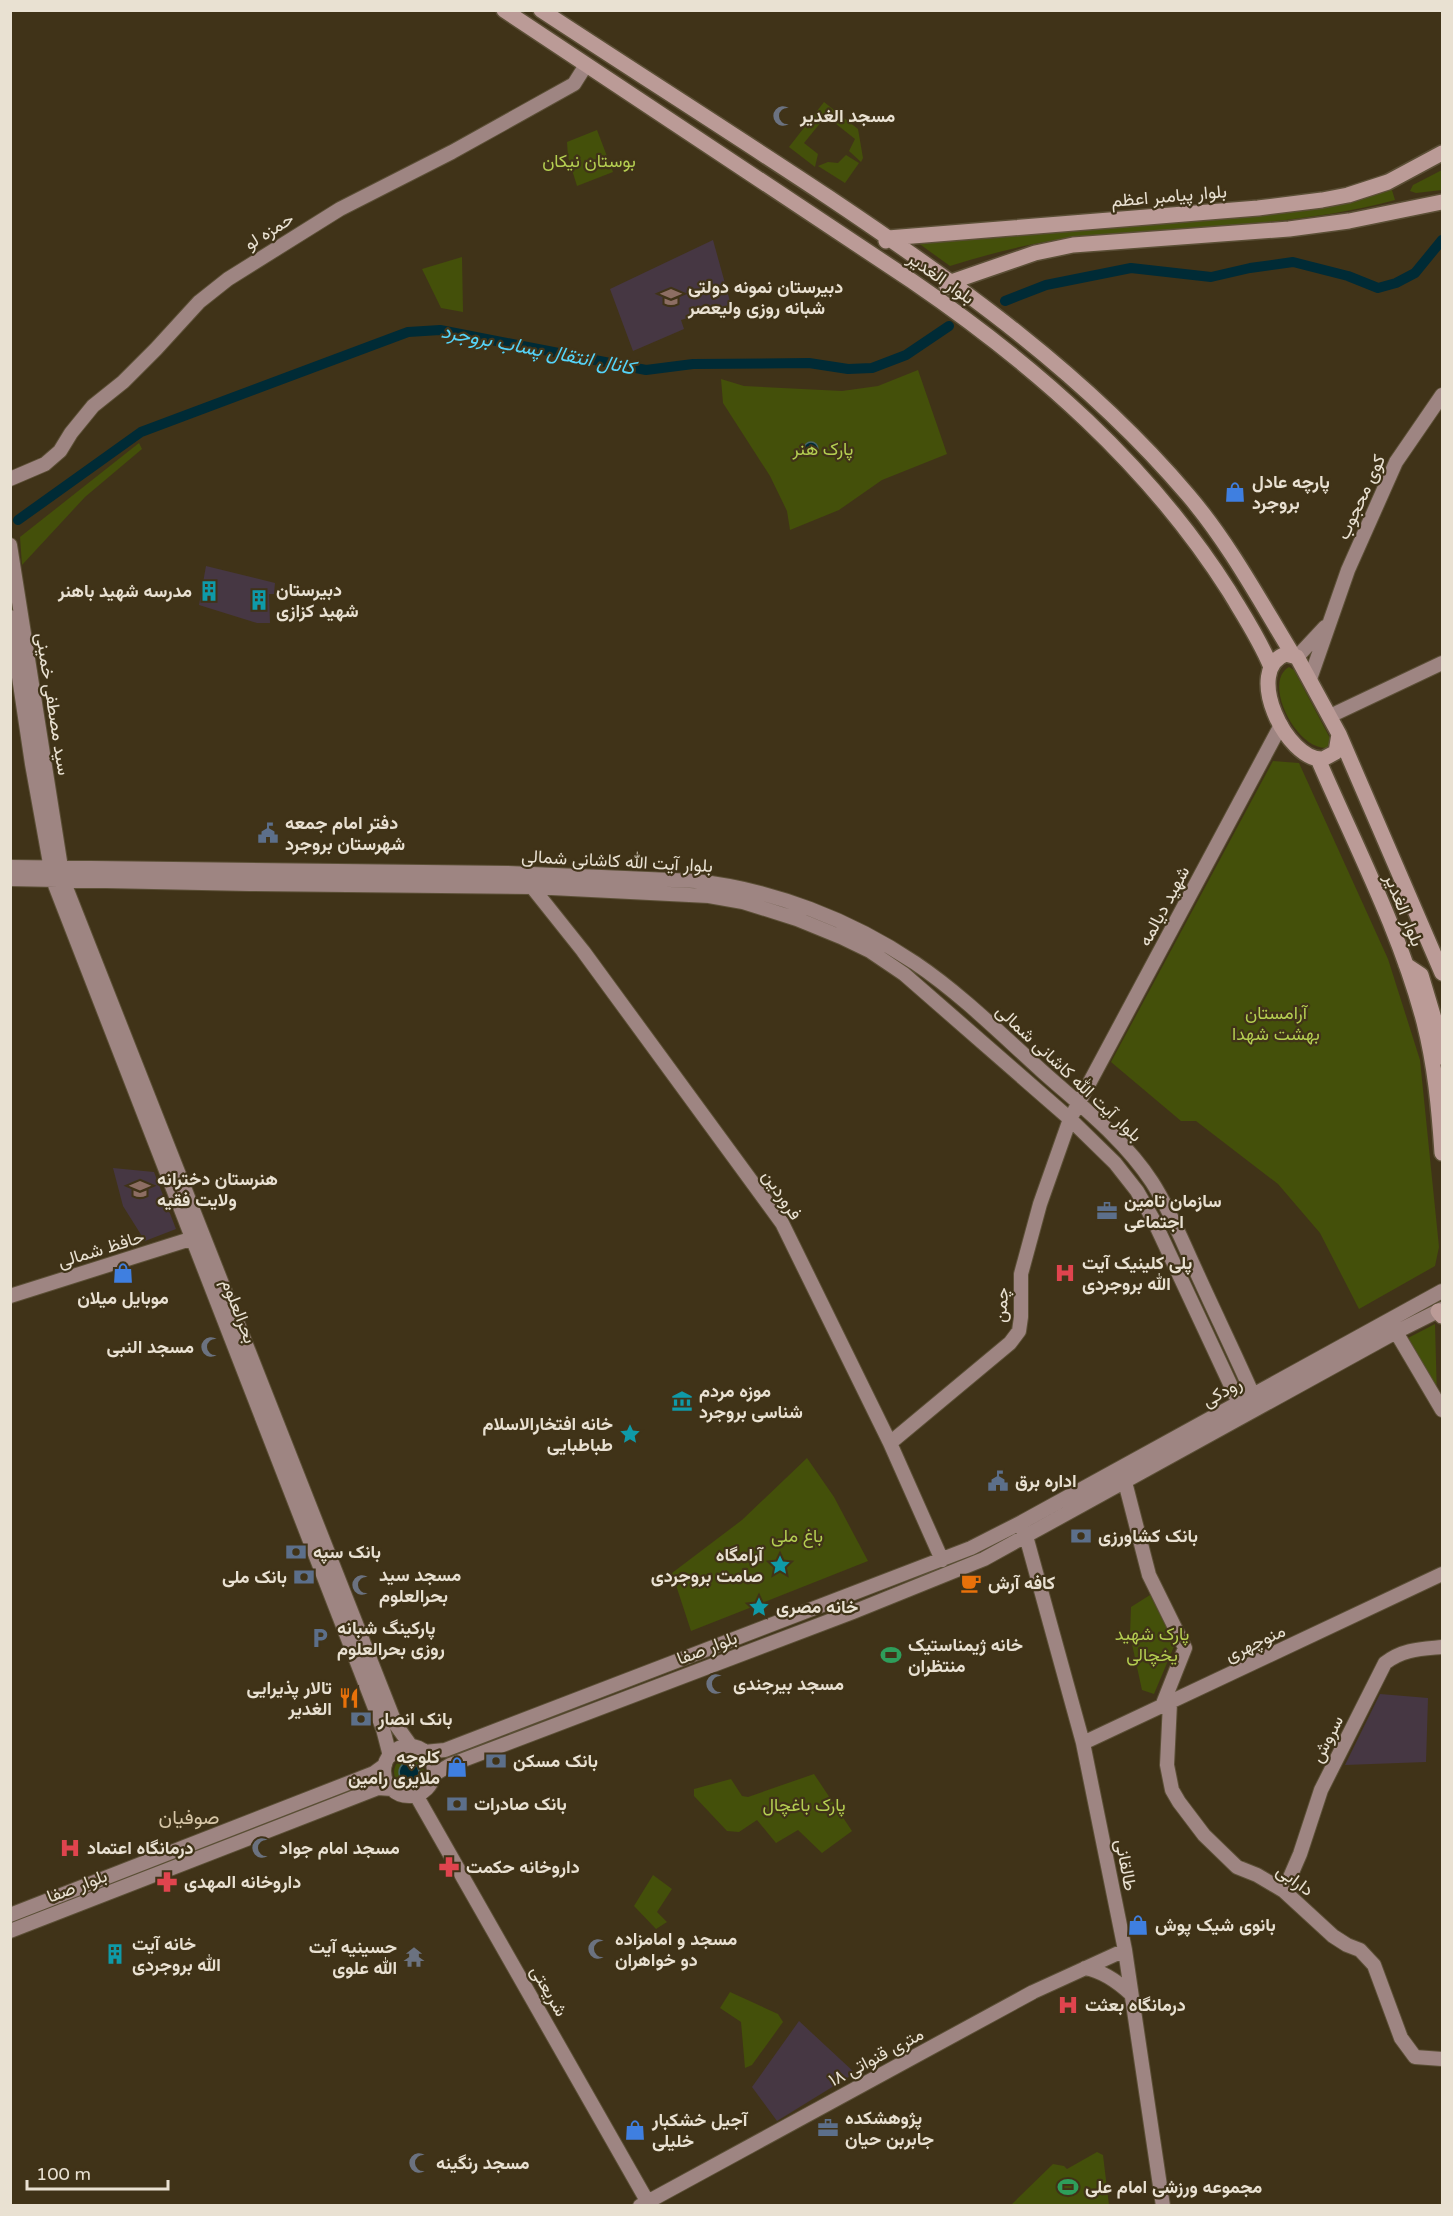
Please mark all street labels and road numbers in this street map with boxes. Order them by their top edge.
street label: بلوار پیامبر اعظم [1110,180,1228,213]
street label: حمزه لو [240,207,298,255]
street label: بلوار الغدیر [903,246,979,309]
street label: کوی محجوب [1332,451,1390,543]
street label: سید مصطفی خمینی [31,631,75,777]
street label: بلوار آیت الله کاشانی شمالی [521,845,713,877]
street label: شهید دیالمه [1134,862,1194,950]
street label: بلوار الغدیر [1379,870,1429,950]
street label: بلوار آیت الله کاشانی شمالی [991,1000,1147,1146]
street label: فروردین [757,1166,807,1224]
street label: حافظ شمالی [55,1225,147,1273]
street label: بحرالعلوم [216,1276,261,1347]
street label: چمن [989,1287,1014,1323]
street label: رودکی [1198,1372,1246,1412]
street label: منوچهری [1221,1619,1289,1667]
street label: بلوار صفا [674,1626,740,1670]
street label: سروش [1306,1712,1348,1766]
street label: طالقانی [1110,1837,1142,1893]
street label: دارابی [1272,1859,1318,1901]
street label: بلوار صفا [44,1864,110,1908]
street label: شریعتی [526,1962,572,2020]
street label: ۱۸ متری قنواتی [825,2023,927,2091]

